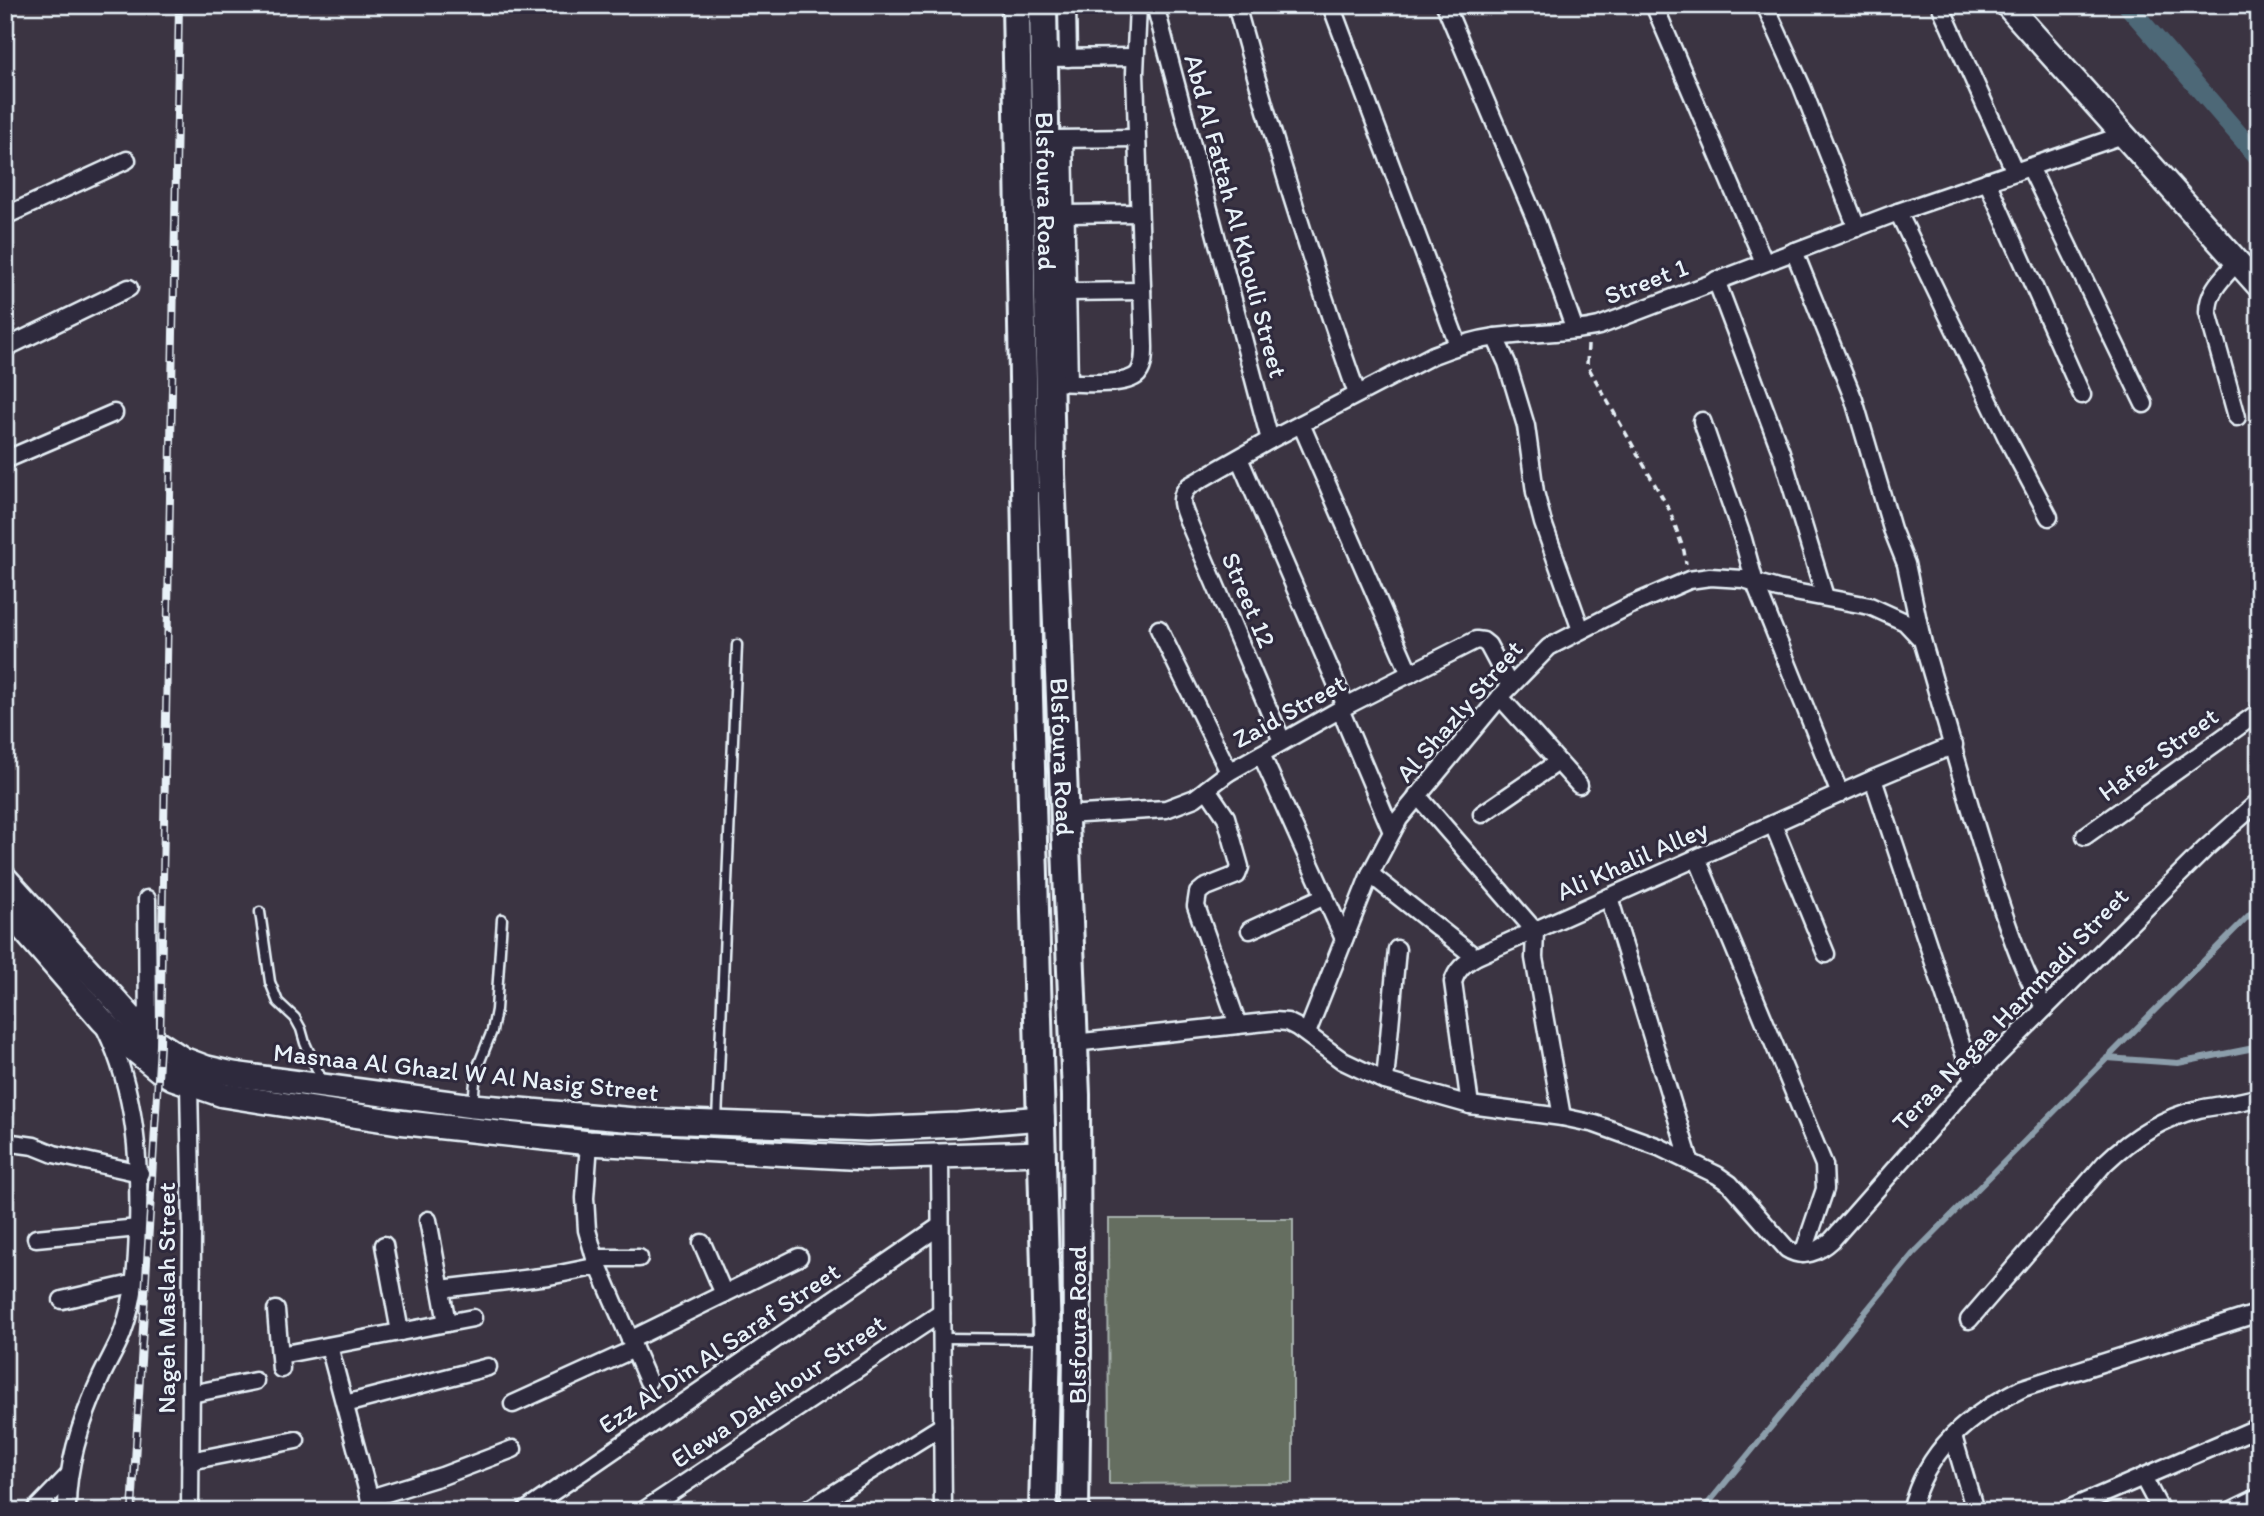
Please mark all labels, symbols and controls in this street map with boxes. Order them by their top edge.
street label: Abd Al Fattah Al Khouli Street [1177,51,1295,382]
street label: Blsfoura Road [1029,112,1064,271]
street label: Street 1 [1600,251,1692,311]
street label: Street 12 [1215,548,1283,653]
street label: Al Shazly Street [1389,633,1530,789]
street label: Zaid Street [1227,667,1351,755]
street label: Blsfoura Road [1043,677,1082,837]
street label: Hafez Street [2092,700,2224,808]
street label: Ali Khalil Alley [1551,812,1713,908]
street label: Teraa Nagaa Hammadi Street [1885,880,2135,1138]
street label: Masnaa Al Ghazl W Al Nasig Street [272,1036,660,1108]
street label: Nageh Maslah Street [150,1182,182,1414]
street label: Blsfoura Road [1061,1246,1093,1404]
street label: Ezz Al Din Al Saraf Street [592,1255,846,1441]
street label: Elewa Dahshour Street [664,1307,892,1475]

